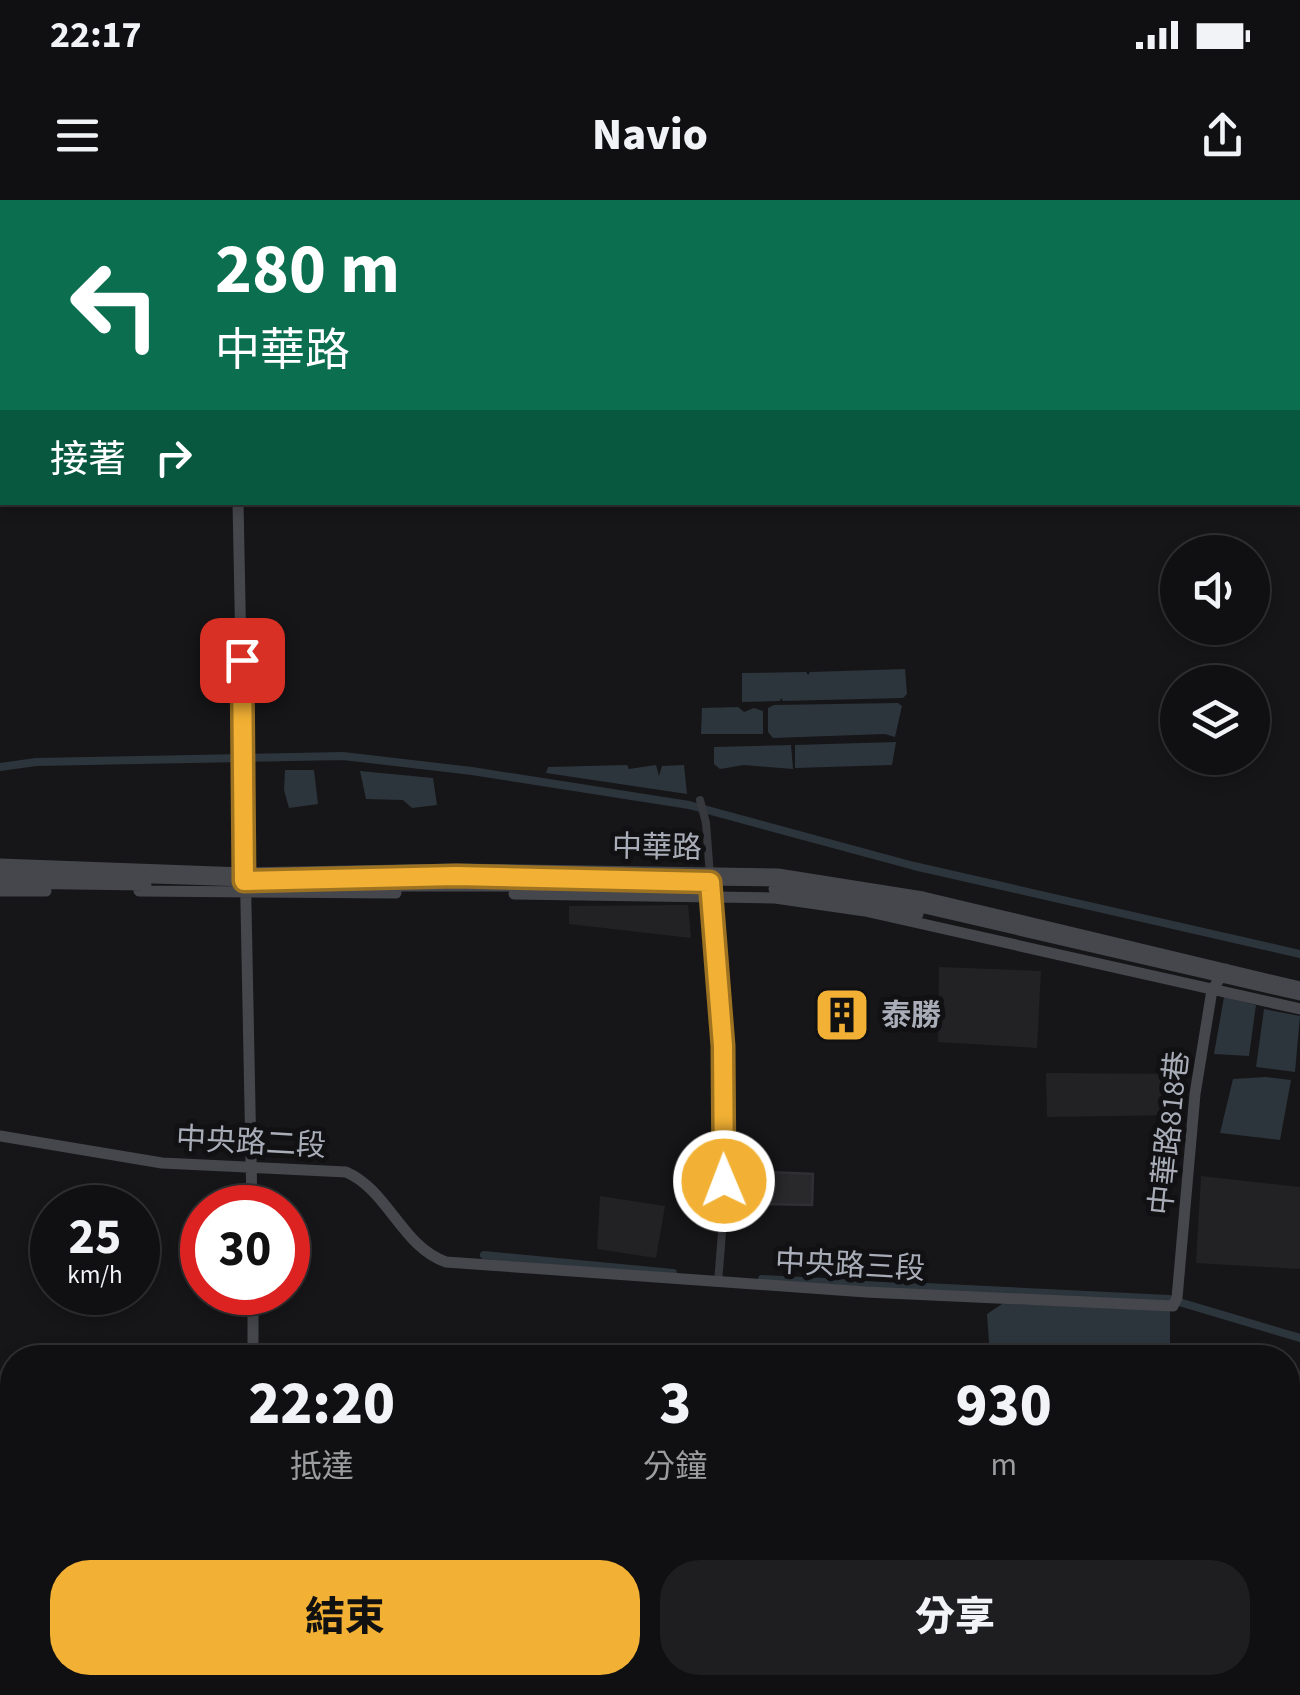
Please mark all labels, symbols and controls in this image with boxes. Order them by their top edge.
text: 22:17 [50,8,142,62]
text: Navio [592,103,708,167]
icon: menu [50,108,105,163]
icon: share [1195,108,1250,163]
text: 280 m [215,220,400,320]
icon: left [50,240,180,370]
text: 中華路 [215,319,350,383]
icon: right [146,430,201,485]
text: 接著 [50,433,126,487]
map controls [1160,535,1270,775]
button: sound [1160,535,1270,645]
pin [200,618,285,703]
icon: arrive [215,633,270,688]
button: layers [1160,665,1270,775]
street label: 中華路 [612,825,702,870]
building icon: 泰勝 [812,985,872,1045]
place label: 泰勝 [881,994,941,1037]
street label: 中華路818巷 [1140,1049,1199,1217]
street label: 中央路二段 [175,1117,327,1168]
position arrow [672,1129,776,1233]
speed limit sign: 30 [180,1185,310,1315]
text: 25 [69,1202,121,1273]
street label: 中央路三段 [774,1240,926,1291]
text: km/h [67,1257,123,1293]
text: 22:20 [248,1362,395,1447]
text: 3 [659,1362,691,1447]
text: 930 [956,1364,1052,1449]
text: m [990,1442,1017,1488]
text: 抵達 [290,1444,354,1490]
text: 分鐘 [643,1444,707,1490]
button: 結束 [50,1560,640,1675]
button: 分享 [660,1560,1250,1675]

